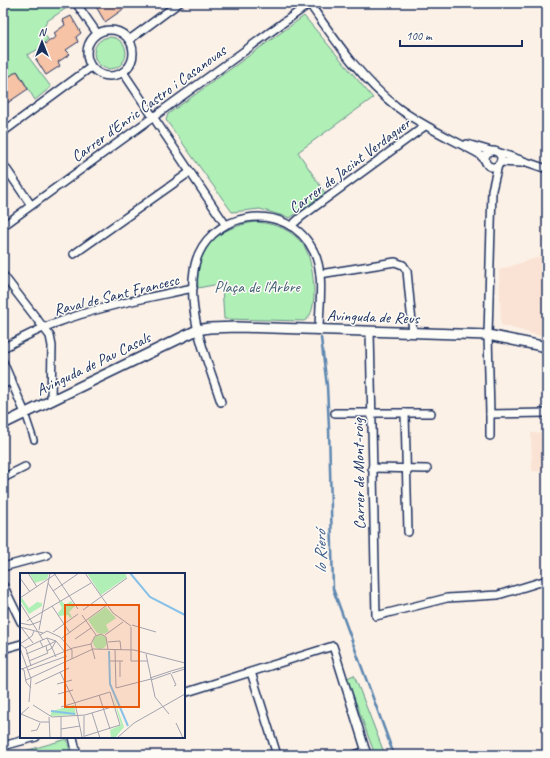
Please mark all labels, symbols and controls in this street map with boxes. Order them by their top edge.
north arrow [22,22,62,62]
scale bar [400,22,522,48]
text: N [39,25,48,39]
text: 100 m [406,28,433,44]
street label: Carrer d'Enric Castro i Casanovas [67,40,231,167]
street label: Carrer de Jacint Verdaguer [285,113,415,218]
street label: Raval de Sant Francesc [52,269,182,320]
park label: Plaça de l'Arbre [214,277,301,297]
street label: Avinguda de Reus [326,305,421,329]
street label: Avinguda de Pau Casals [33,327,155,400]
street label: Carrer de Mont-roig [348,417,370,530]
water label: lo Rieró [310,525,331,574]
inset map [20,573,185,738]

